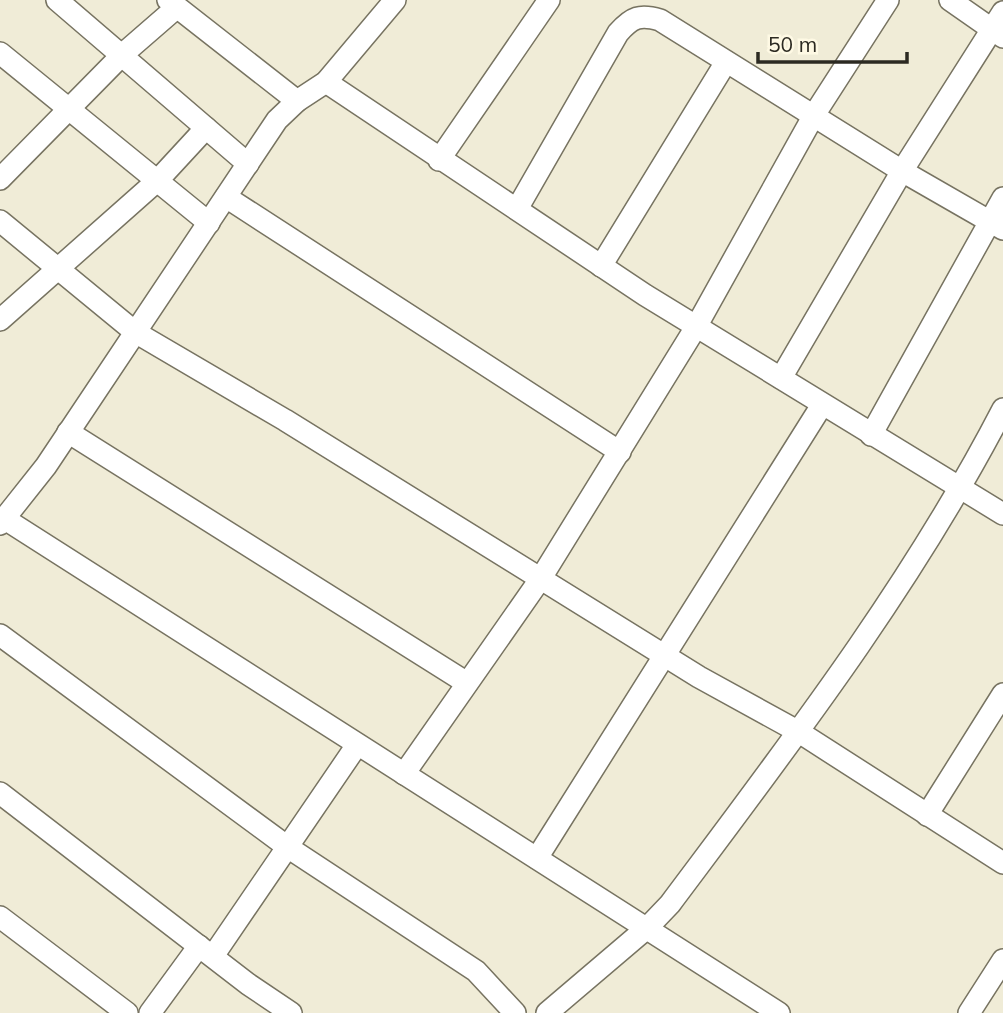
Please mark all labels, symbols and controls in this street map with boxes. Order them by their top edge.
scale bar [758,21,907,65]
text: 50 m [768,31,817,57]

